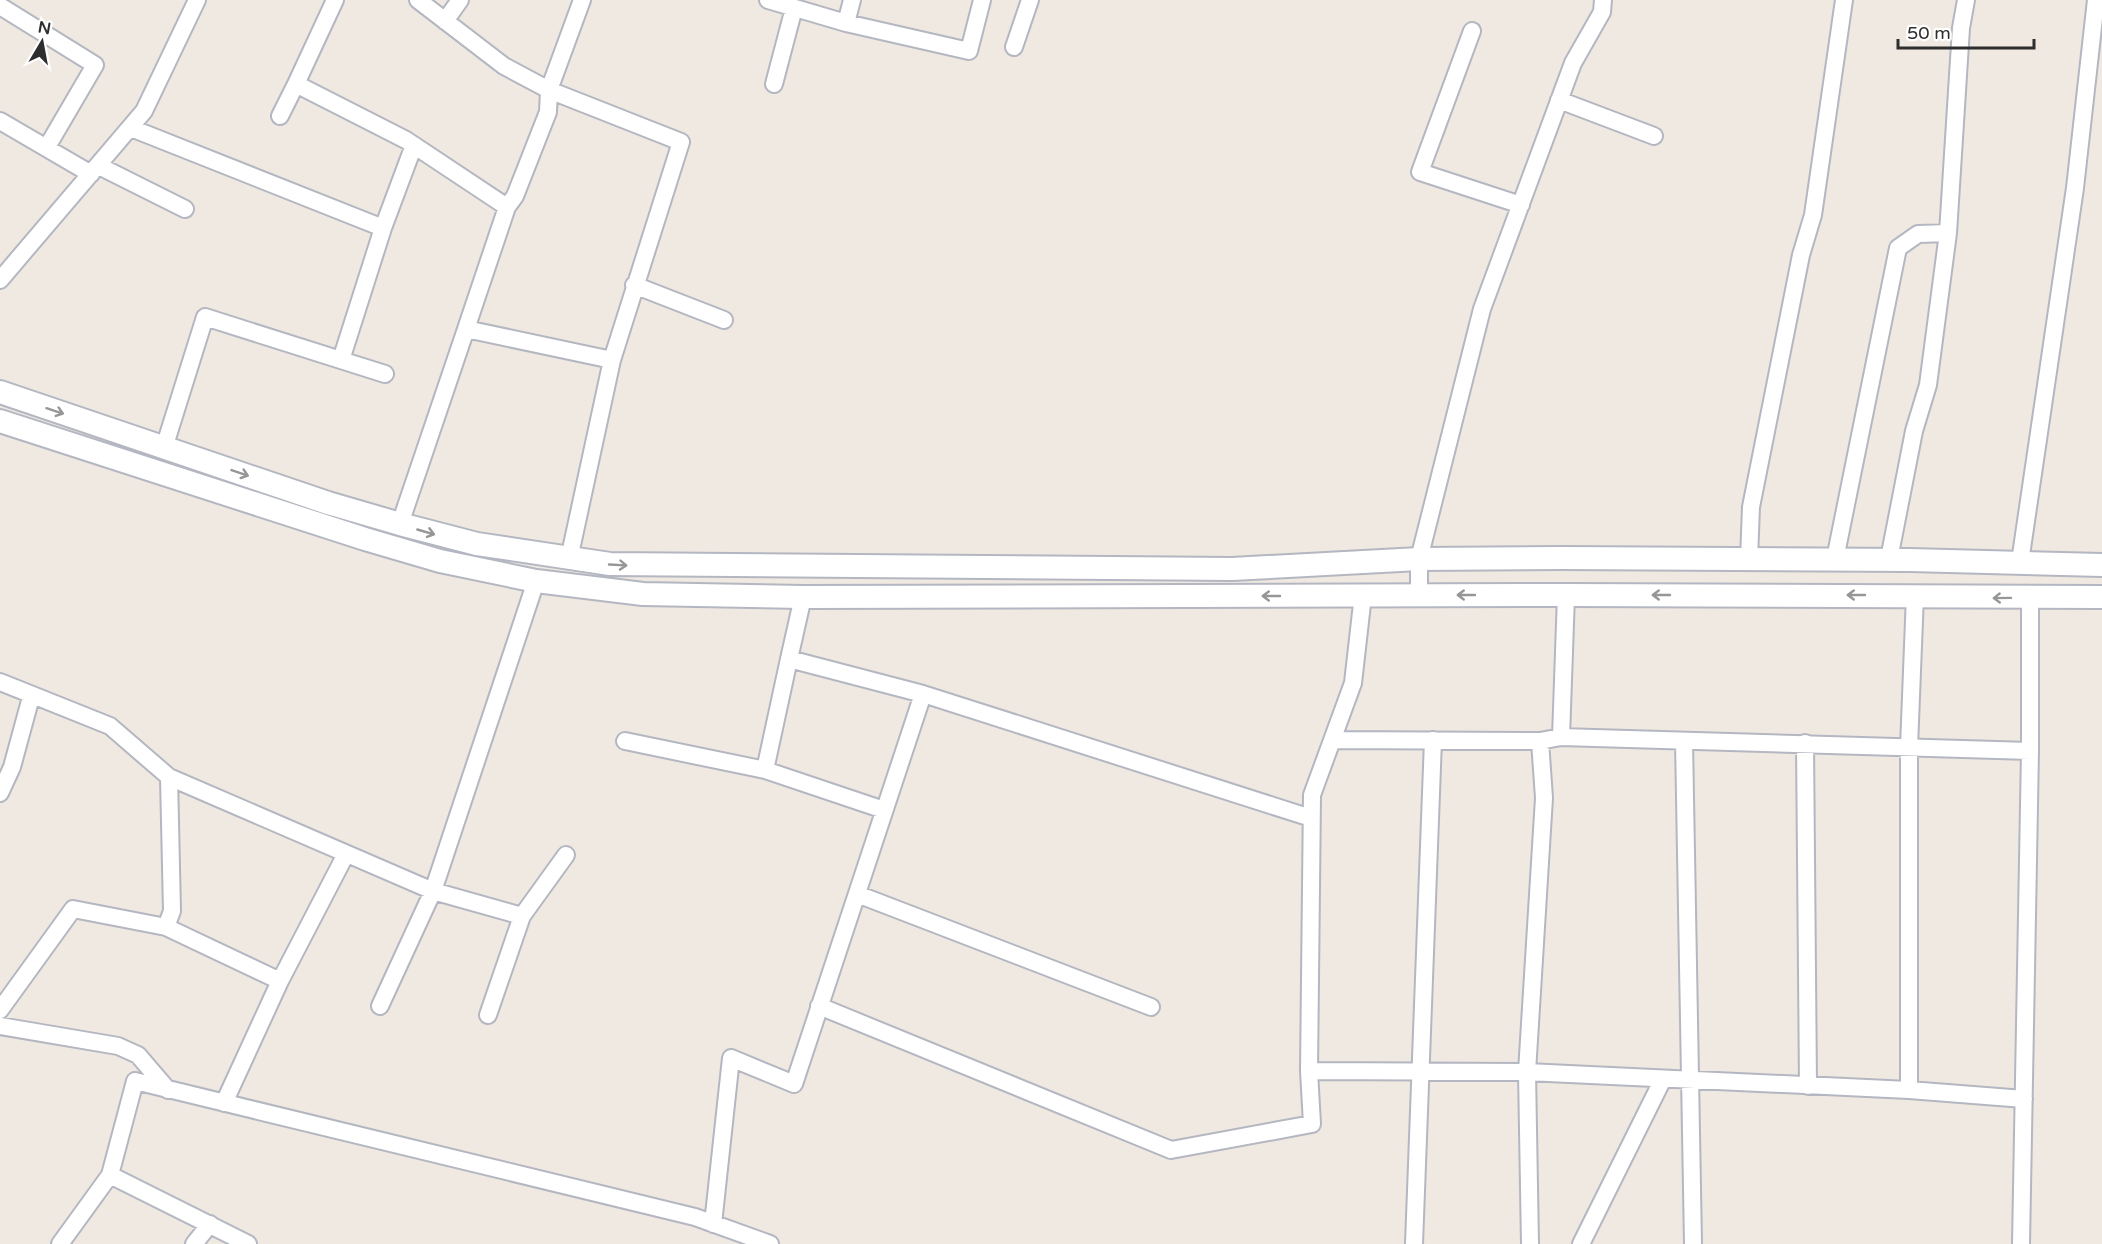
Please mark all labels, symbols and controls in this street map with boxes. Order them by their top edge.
north arrow [12,12,72,72]
scale bar [1898,12,2034,50]
text: N [36,17,52,39]
text: 50 m [1907,22,1951,44]
one-way arrow [45,407,64,418]
one-way arrow [230,469,249,480]
one-way arrow [416,527,435,538]
one-way arrow [608,559,628,570]
one-way arrow [1457,589,1477,601]
one-way arrow [1652,589,1672,601]
one-way arrow [1847,589,1867,601]
one-way arrow [1262,590,1282,602]
one-way arrow [1992,592,2012,604]

